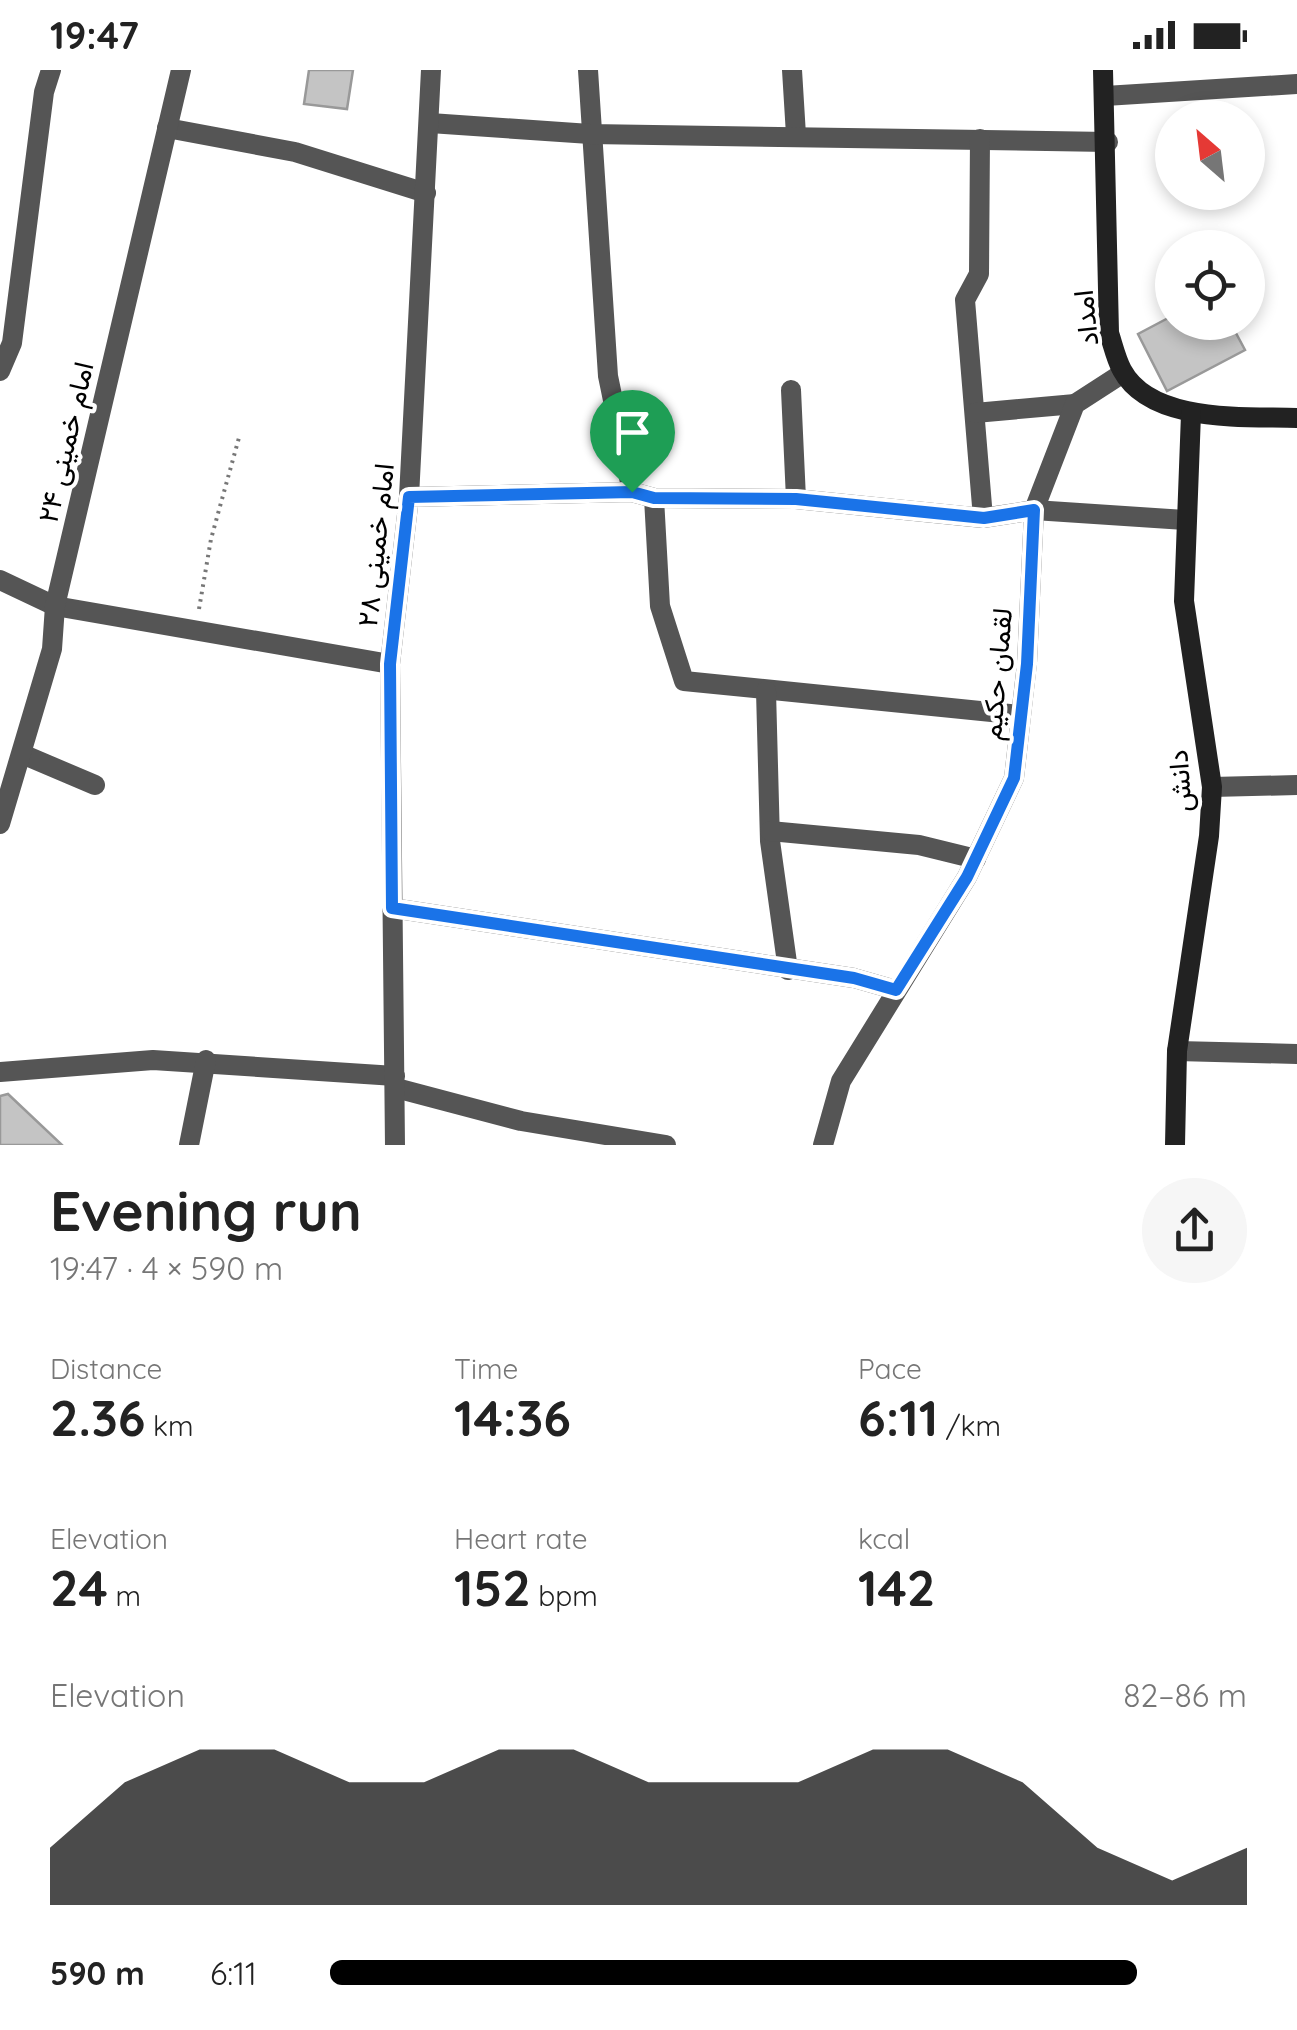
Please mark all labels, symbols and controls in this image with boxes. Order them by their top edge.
text: 19:47 [50,11,139,59]
north arrow [1155,100,1265,210]
map controls [1155,100,1265,340]
button: locate [1155,230,1265,340]
street label: امداد [1065,288,1105,348]
street label: امام خمینی ۲۴ [30,358,102,526]
pin [590,390,675,493]
icon: arrive [605,405,660,460]
street label: امام خمینی ۲۸ [349,461,403,629]
street label: لقمان حکیم [973,606,1021,742]
street label: دانش [1159,749,1199,813]
text: Evening run [50,1176,362,1245]
button: share [1142,1178,1247,1283]
text: 19:47 · 4 × 590 m [50,1248,283,1288]
text: Distance [50,1351,162,1386]
text: Time [454,1351,518,1386]
text: Pace [858,1351,922,1386]
text: 2.36 [50,1386,145,1449]
text: 14:36 [454,1386,571,1449]
text: 6:11 [858,1386,938,1449]
text: km [145,1408,194,1443]
text: /km [938,1408,1001,1443]
text: Elevation [50,1521,168,1556]
text: Heart rate [454,1521,588,1556]
text: kcal [858,1521,910,1556]
text: 24 [50,1556,108,1619]
text: 152 [454,1556,531,1619]
text: 142 [858,1556,935,1619]
text: m [108,1578,141,1613]
text: bpm [531,1578,598,1613]
text: Elevation [50,1675,185,1715]
text: 82–86 m [1123,1675,1247,1715]
text: 590 m [50,1953,145,1993]
text: 6:11 [210,1953,257,1993]

